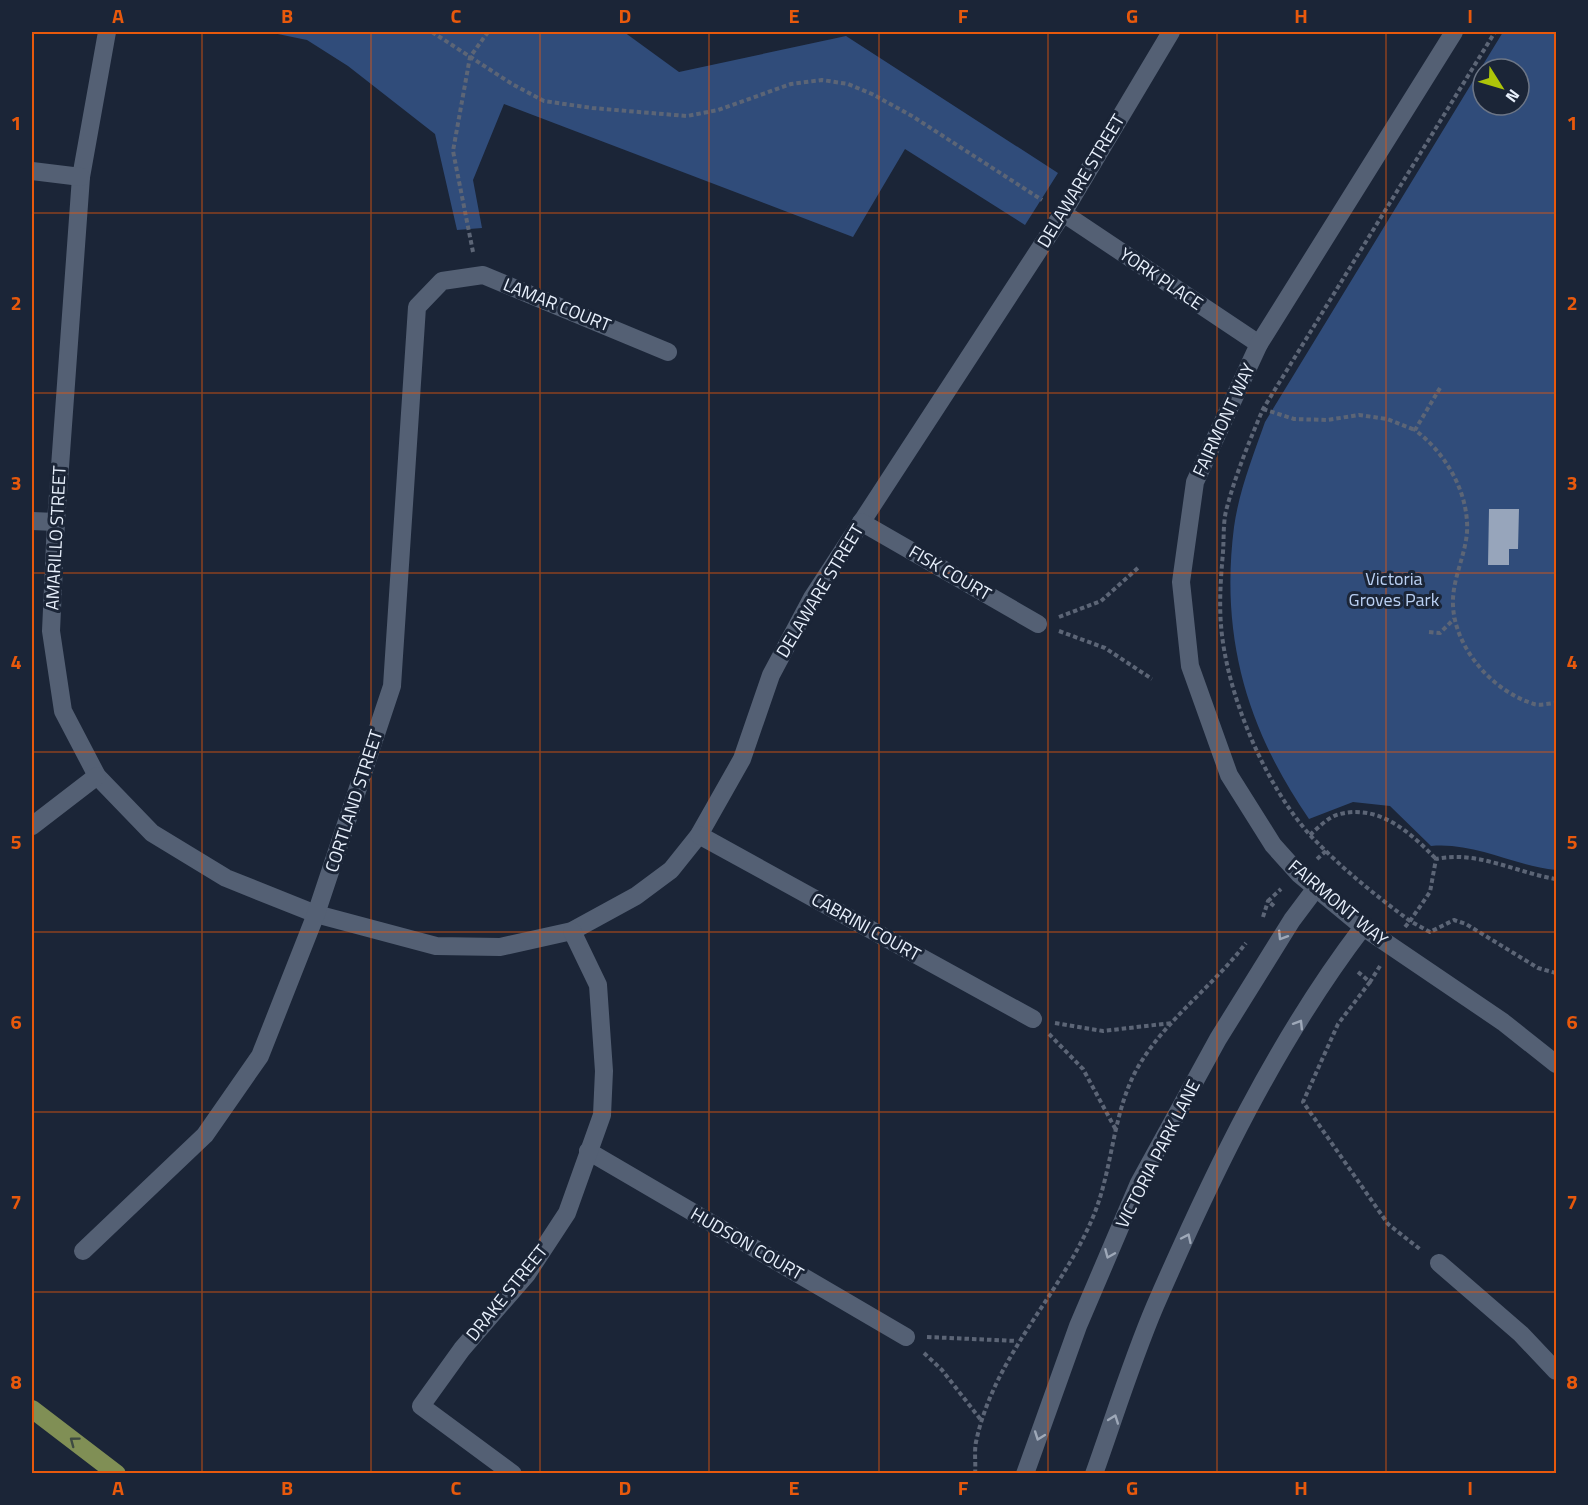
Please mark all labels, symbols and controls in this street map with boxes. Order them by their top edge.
text: A [112,0,124,31]
text: B [281,0,293,31]
text: C [451,0,462,31]
text: D [619,0,631,31]
text: E [788,0,800,31]
text: F [958,0,969,31]
text: G [1126,0,1138,31]
text: H [1294,0,1308,31]
text: I [1467,0,1473,31]
north arrow [1471,57,1531,117]
text: N [1500,84,1526,108]
text: 1 [10,107,22,138]
text: 1 [1566,107,1578,138]
street label: DELAWARE STREET [1030,108,1131,253]
street label: YORK PLACE [1114,241,1209,317]
street label: LAMAR COURT [499,271,615,339]
text: 2 [10,287,22,318]
text: 2 [1566,287,1578,318]
street label: FAIRMONT WAY [1185,358,1262,481]
street label: AMARILLO STREET [38,465,73,611]
text: 3 [10,467,22,498]
text: 3 [1566,467,1578,498]
street label: DELAWARE STREET [769,518,870,663]
street label: FISK COURT [904,538,997,607]
park label: Victoria Groves Park [1349,565,1440,613]
text: 4 [10,646,22,677]
text: 4 [1566,646,1578,677]
street label: CORTLAND STREET [318,725,389,876]
text: 5 [10,826,22,857]
text: 5 [1566,826,1578,857]
street label: FAIRMONT WAY [1283,853,1394,953]
street label: CABRINI COURT [807,885,926,968]
one-way arrow [1278,930,1290,940]
text: 6 [10,1006,22,1037]
text: 6 [1566,1006,1578,1037]
one-way arrow [1291,1020,1303,1030]
street label: VICTORIA PARK LANE [1108,1075,1207,1233]
text: 7 [10,1186,22,1217]
text: 7 [1566,1186,1578,1217]
street label: HUDSON COURT [686,1200,809,1287]
one-way arrow [1180,1233,1192,1244]
street label: DRAKE STREET [459,1238,554,1347]
one-way arrow [1104,1248,1116,1259]
text: 8 [10,1366,22,1397]
text: 8 [1566,1366,1578,1397]
one-way arrow [1107,1414,1120,1424]
one-way arrow [1033,1430,1046,1441]
one-way arrow [70,1437,81,1448]
text: A [112,1472,124,1503]
text: B [281,1472,293,1503]
text: C [451,1472,462,1503]
text: D [619,1472,631,1503]
text: E [788,1472,800,1503]
text: F [958,1472,969,1503]
text: G [1126,1472,1138,1503]
text: H [1294,1472,1308,1503]
text: I [1467,1472,1473,1503]

